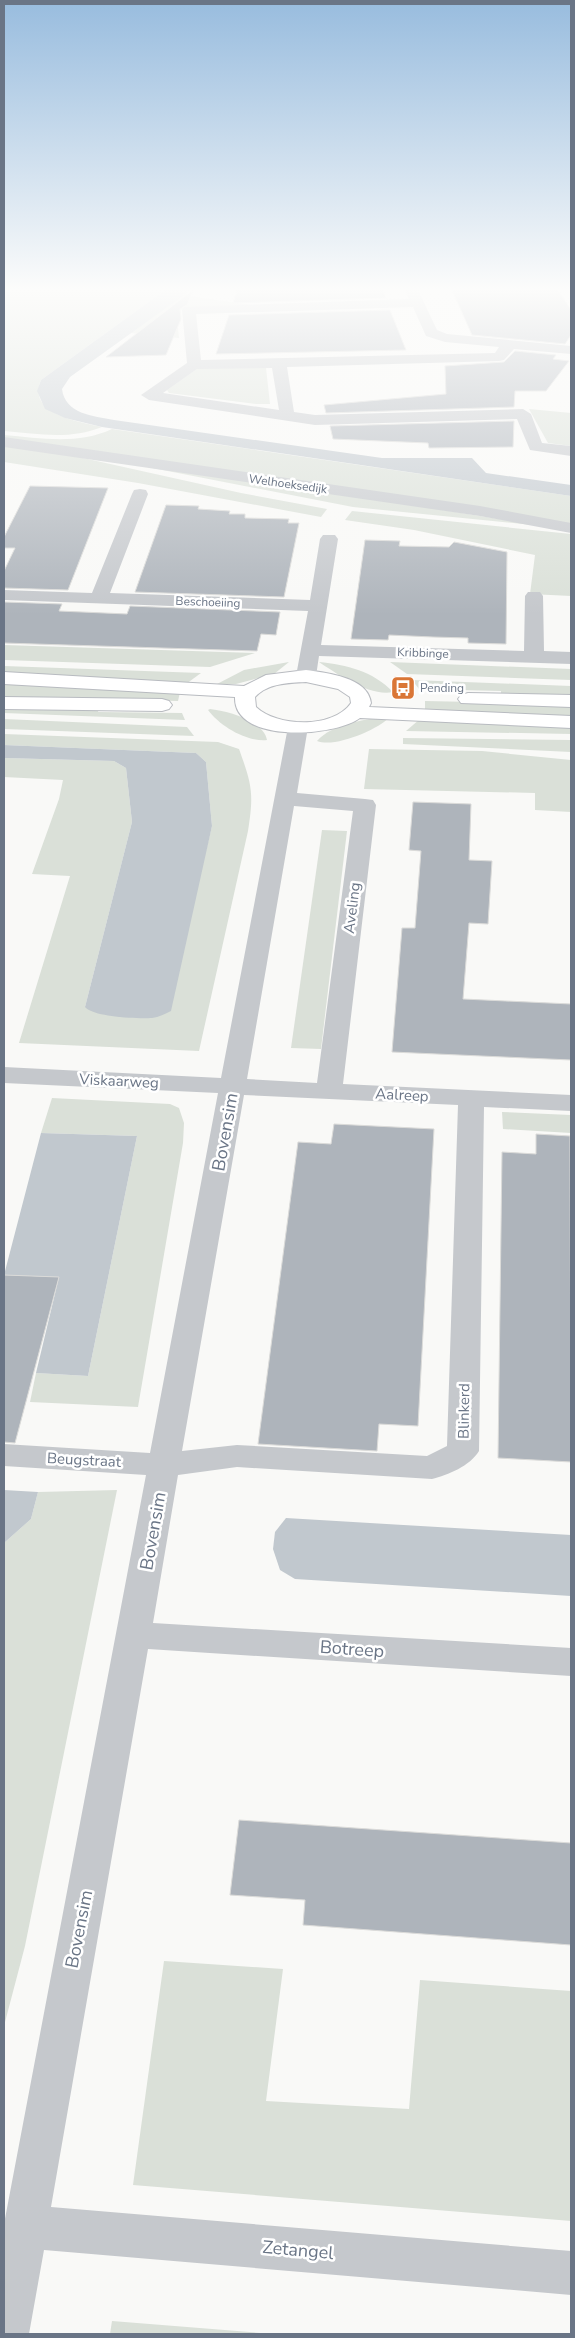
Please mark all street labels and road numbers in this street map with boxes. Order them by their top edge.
street label: Welhoeksedijk [248,471,329,498]
street label: Beschoeiing [175,593,241,611]
street label: Kribbinge [397,644,449,662]
street label: Aveling [339,881,365,935]
street label: Viskaarweg [78,1069,159,1093]
street label: Aalreep [375,1084,429,1106]
street label: Bovensim [206,1091,244,1173]
street label: Blinkerd [454,1383,474,1439]
street label: Beugstraat [46,1448,122,1472]
street label: Bovensim [134,1490,172,1572]
street label: Botreep [319,1635,385,1663]
street label: Bovensim [60,1888,98,1970]
street label: Zetangel [261,2235,335,2265]

